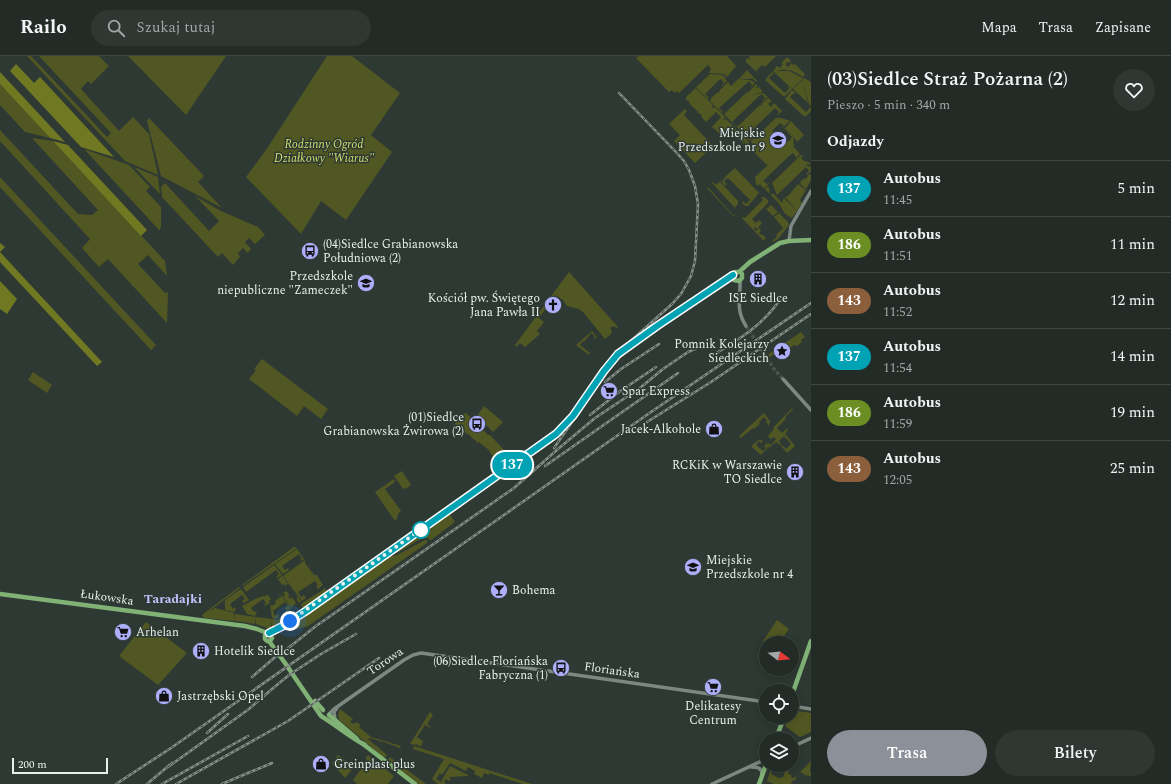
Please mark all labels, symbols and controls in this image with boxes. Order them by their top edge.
search box [91,10,371,46]
text: Railo [20,13,67,42]
text: Szukaj tutaj [137,16,215,39]
icon: search [105,17,127,39]
text: Mapa [981,17,1017,38]
text: Trasa [1039,17,1073,38]
text: Zapisane [1095,17,1151,38]
text: (03)Siedlce Straż Pożarna (2) [827,65,1068,94]
button: heart [1113,69,1155,111]
text: Pieszo · 5 min · 340 m [827,95,950,115]
place label: Miejskie Przedszkole nr 9 [678,124,765,157]
school or university icon: Miejskie Przedszkole nr 9 [768,130,788,150]
text: Odjazdy [827,130,884,153]
park label: Rodzinny Ogród Działkowy "Wiarus" [274,135,375,168]
text: Autobus [883,167,941,190]
text: 5 min [1117,177,1155,200]
text: 137 [837,178,861,199]
text: 11:45 [883,190,912,210]
text: Autobus [883,223,941,246]
text: 11 min [1110,233,1155,256]
text: 186 [837,234,861,255]
place label: (04)Siedlce Grabianowska Południowa (2) [323,235,458,268]
bus stop icon: (04)Siedlce Grabianowska Południowa (2) [300,241,320,261]
text: 11:51 [883,246,912,266]
place label: Przedszkole niepubliczne "Zameczek" [217,267,353,300]
building icon: ISE Siedlce [748,269,768,289]
school or university icon: Przedszkole niepubliczne "Zameczek" [356,273,376,293]
text: Autobus [883,279,941,302]
place label: Kościół pw. Świętego Jana Pawła II [428,289,540,322]
place label: ISE Siedlce [728,289,788,308]
text: 12 min [1110,289,1155,312]
text: 143 [837,290,861,311]
church icon: Kościół pw. Świętego Jana Pawła II [543,295,563,315]
text: 11:52 [883,302,912,322]
place label: Pomnik Kolejarzy Siedleckich [674,335,770,368]
text: Autobus [883,335,941,358]
place icon: Pomnik Kolejarzy Siedleckich [772,341,792,361]
text: 14 min [1110,345,1155,368]
text: 137 [837,346,861,367]
text: 11:54 [883,358,912,378]
supermarket icon: Spar Express [599,381,619,401]
place label: Spar Express [622,382,690,401]
text: Autobus [883,391,941,414]
text: 19 min [1110,401,1155,424]
text: 186 [837,402,861,423]
place label: (01)Siedlce Grabianowska Żwirowa (2) [323,408,464,441]
bus stop icon: (01)Siedlce Grabianowska Żwirowa (2) [467,414,487,434]
text: 11:59 [883,414,912,434]
shop icon: Jacek-Alkohole [704,419,724,439]
place label: Jacek-Alkohole [621,420,701,439]
text: Autobus [883,447,941,470]
line badge: 137 [489,452,535,478]
text: 137 [500,454,524,475]
place label: RCKiK w Warszawie TO Siedlce [672,456,782,489]
text: 25 min [1110,457,1155,480]
text: 143 [837,458,861,479]
building icon: RCKiK w Warszawie TO Siedlce [785,462,805,482]
text: 12:05 [883,470,912,490]
unlabelled marker [412,521,430,539]
place label: Miejskie Przedszkole nr 4 [706,551,793,584]
school or university icon: Miejskie Przedszkole nr 4 [683,557,703,577]
bar icon: Bohema [489,580,509,600]
place label: Bohema [512,581,556,600]
street label: Łukowska [79,584,135,611]
district label: Taradajki [144,589,202,609]
your location [280,611,300,631]
supermarket icon: Arhelan [113,622,133,642]
place label: Arhelan [136,623,179,642]
north arrow [759,636,799,676]
map controls [759,636,799,772]
building icon: Hotelik Siedlce [191,641,211,661]
place label: Hotelik Siedlce [214,642,295,661]
street label: Torowa [363,642,407,681]
place label: (06)Siedlce Floriańska Fabryczna (1) [433,652,548,685]
street label: Floriańska [583,657,641,684]
bus stop icon: (06)Siedlce Floriańska Fabryczna (1) [551,658,571,678]
supermarket icon: Delikatesy Centrum [703,677,723,697]
button: locate [759,684,799,724]
shop icon: Jastrzębski Opel [154,686,174,706]
place label: Jastrzębski Opel [177,687,264,706]
place label: Delikatesy Centrum [685,697,742,730]
button: Trasa [827,730,987,776]
button: Bilety [995,730,1155,776]
button: layers [759,732,799,772]
shop icon: Greinplast plus [311,754,331,774]
place label: Greinplast plus [334,755,415,774]
scale bar [12,756,108,775]
text: 200 m [18,756,47,773]

